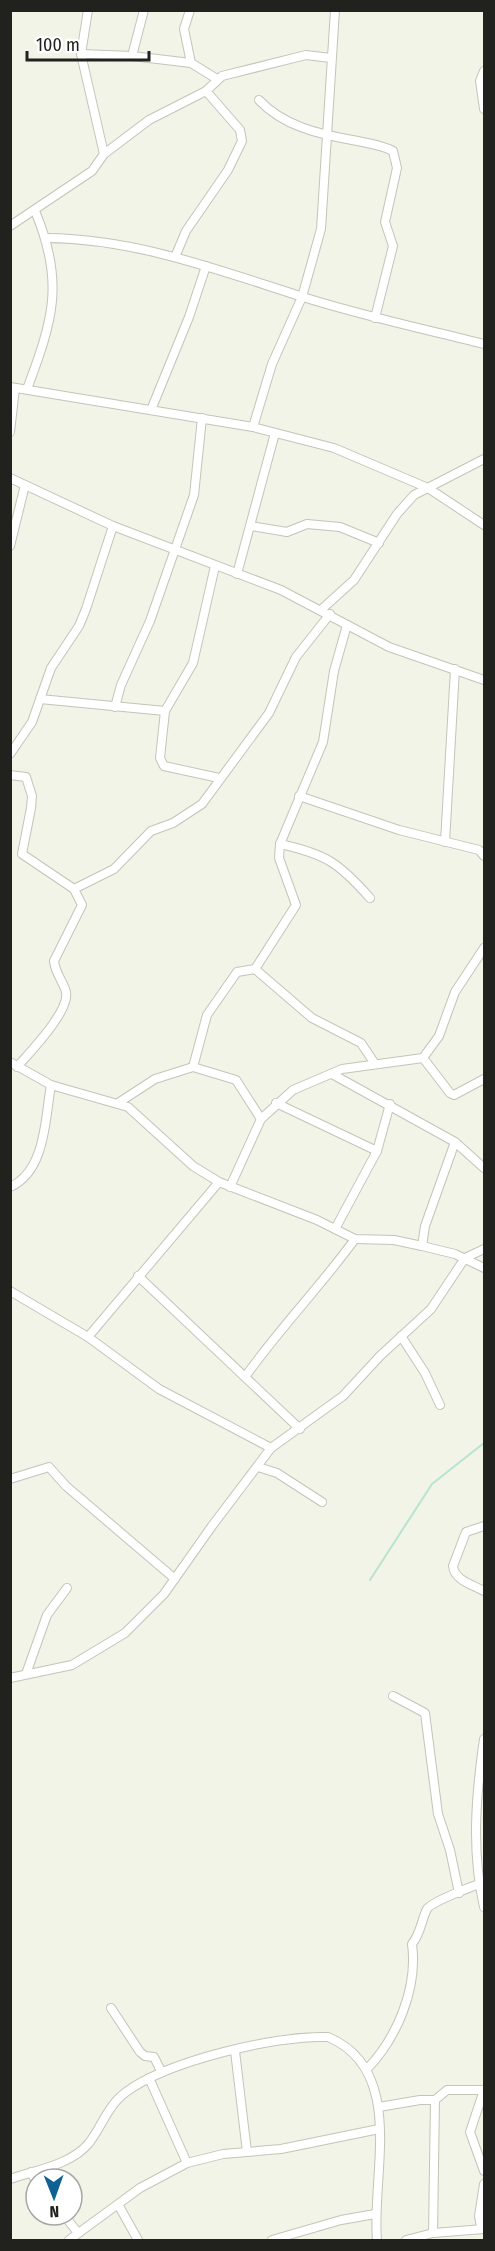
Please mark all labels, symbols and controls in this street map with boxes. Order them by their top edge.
scale bar [27,24,148,62]
text: 100 m [36,34,80,56]
north arrow [24,2167,84,2227]
text: N [49,2202,59,2221]

